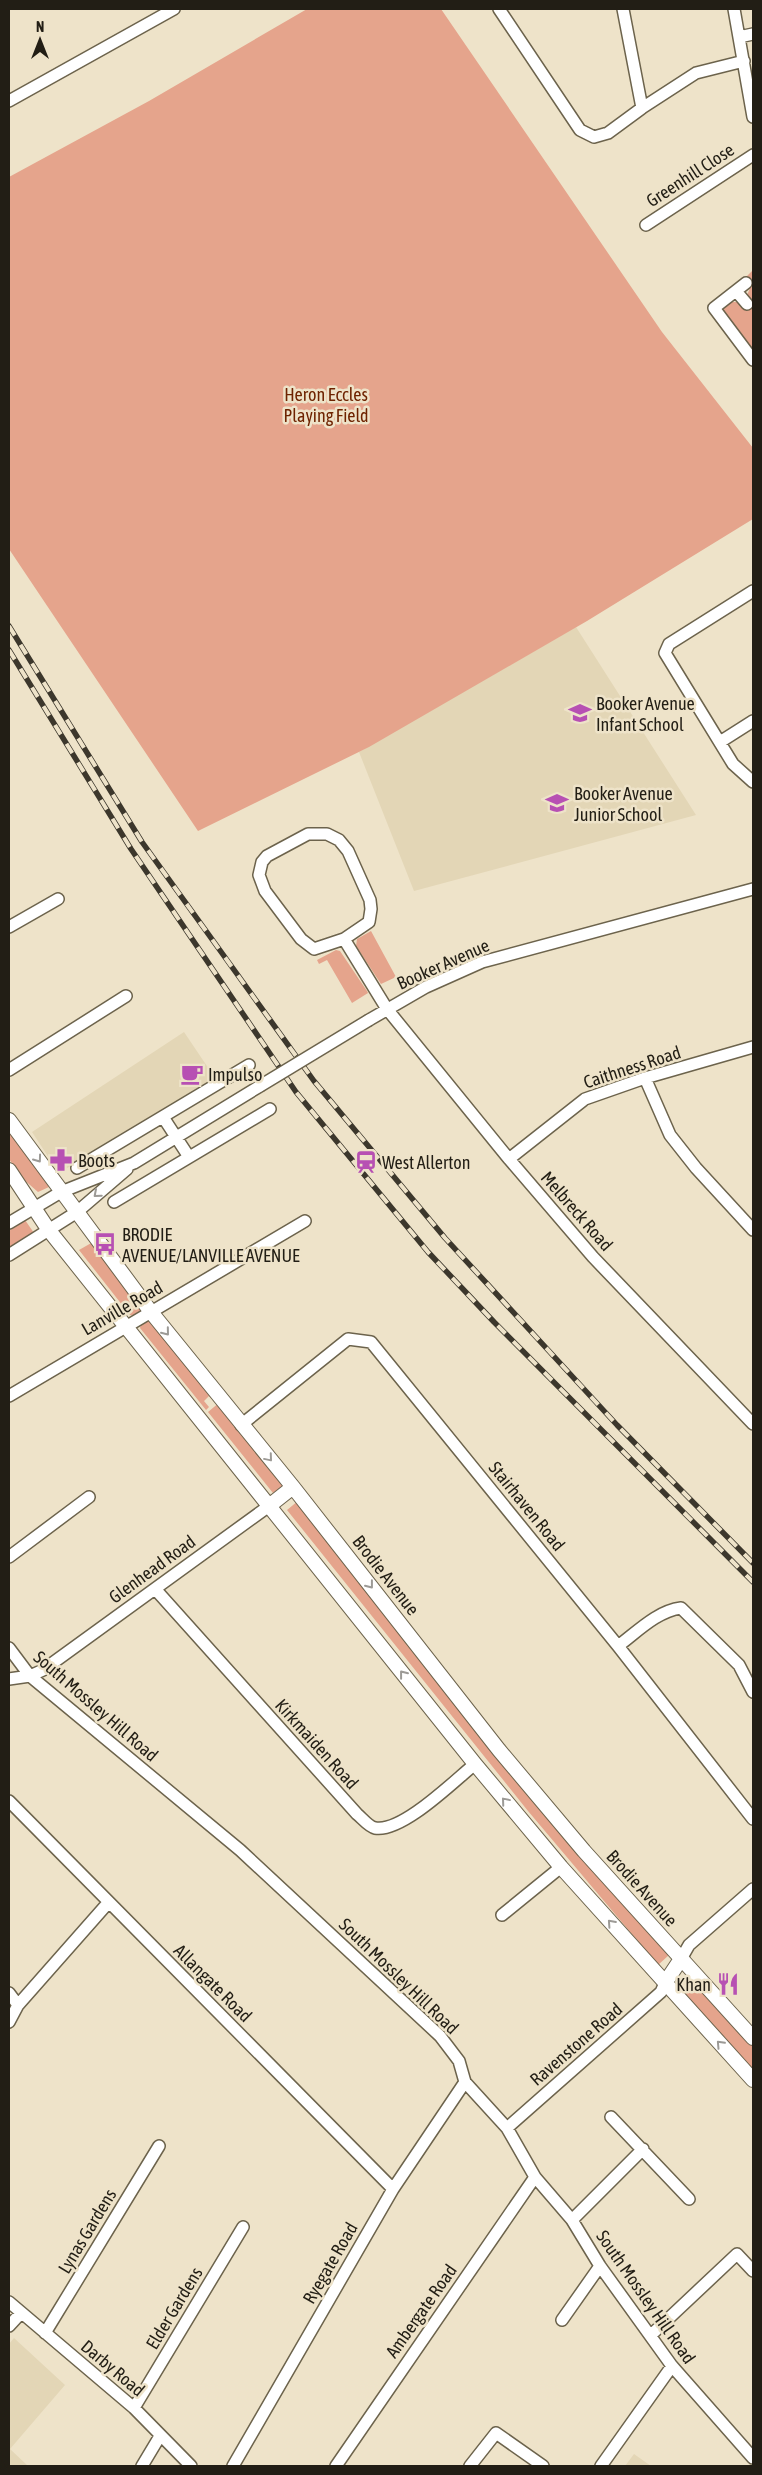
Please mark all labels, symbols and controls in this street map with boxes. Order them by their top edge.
north arrow [15,15,65,65]
text: N [36,19,44,35]
street label: Greenhill Close [642,139,738,211]
park label: Heron Eccles Playing Field [283,384,369,426]
place label: Booker Avenue Infant School [596,693,695,735]
school or university icon: Booker Avenue Infant School [567,700,593,726]
place label: Booker Avenue Junior School [574,783,673,825]
school or university icon: Booker Avenue Junior School [544,790,570,816]
street label: Booker Avenue [394,934,492,994]
street label: Caithness Road [581,1041,683,1093]
cafe icon: Impulso [179,1061,205,1087]
place label: Impulso [208,1064,262,1085]
pharmacy icon: Boots [48,1147,74,1173]
station icon: West Allerton [353,1149,379,1175]
place label: Boots [78,1150,115,1171]
place label: West Allerton [382,1152,470,1173]
one-way arrow [31,1154,41,1163]
street label: Melbreck Road [537,1167,617,1255]
one-way arrow [94,1189,103,1197]
place label: BRODIE AVENUE/LANVILLE AVENUE [122,1224,300,1266]
bus stop icon: BRODIE AVENUE/LANVILLE AVENUE [92,1231,118,1257]
street label: Lanville Road [78,1276,166,1340]
one-way arrow [161,1326,170,1335]
one-way arrow [263,1452,271,1461]
street label: Stairhaven Road [485,1457,569,1555]
street label: Glenhead Road [105,1531,199,1607]
street label: Brodie Avenue [348,1531,424,1619]
one-way arrow [364,1579,372,1588]
street label: South Mossley Hill Road [30,1646,162,1766]
one-way arrow [400,1671,408,1680]
street label: Kirkmaiden Road [271,1695,363,1793]
one-way arrow [501,1797,510,1806]
street label: Brodie Avenue [602,1846,682,1930]
street label: South Mossley Hill Road [335,1914,463,2038]
one-way arrow [608,1920,617,1929]
street label: Allangate Road [170,1940,256,2026]
restaurant icon: Khan [715,1971,741,1997]
place label: Khan [676,1974,711,1995]
street label: Ravenstone Road [526,1998,626,2090]
one-way arrow [717,2040,726,2049]
street label: Lynas Gardens [54,2185,120,2277]
street label: Ryegate Road [298,2219,362,2307]
street label: South Mossley Hill Road [592,2226,700,2368]
street label: Ambergate Road [381,2260,461,2362]
street label: Elder Gardens [141,2263,207,2353]
street label: Darby Road [77,2335,149,2401]

